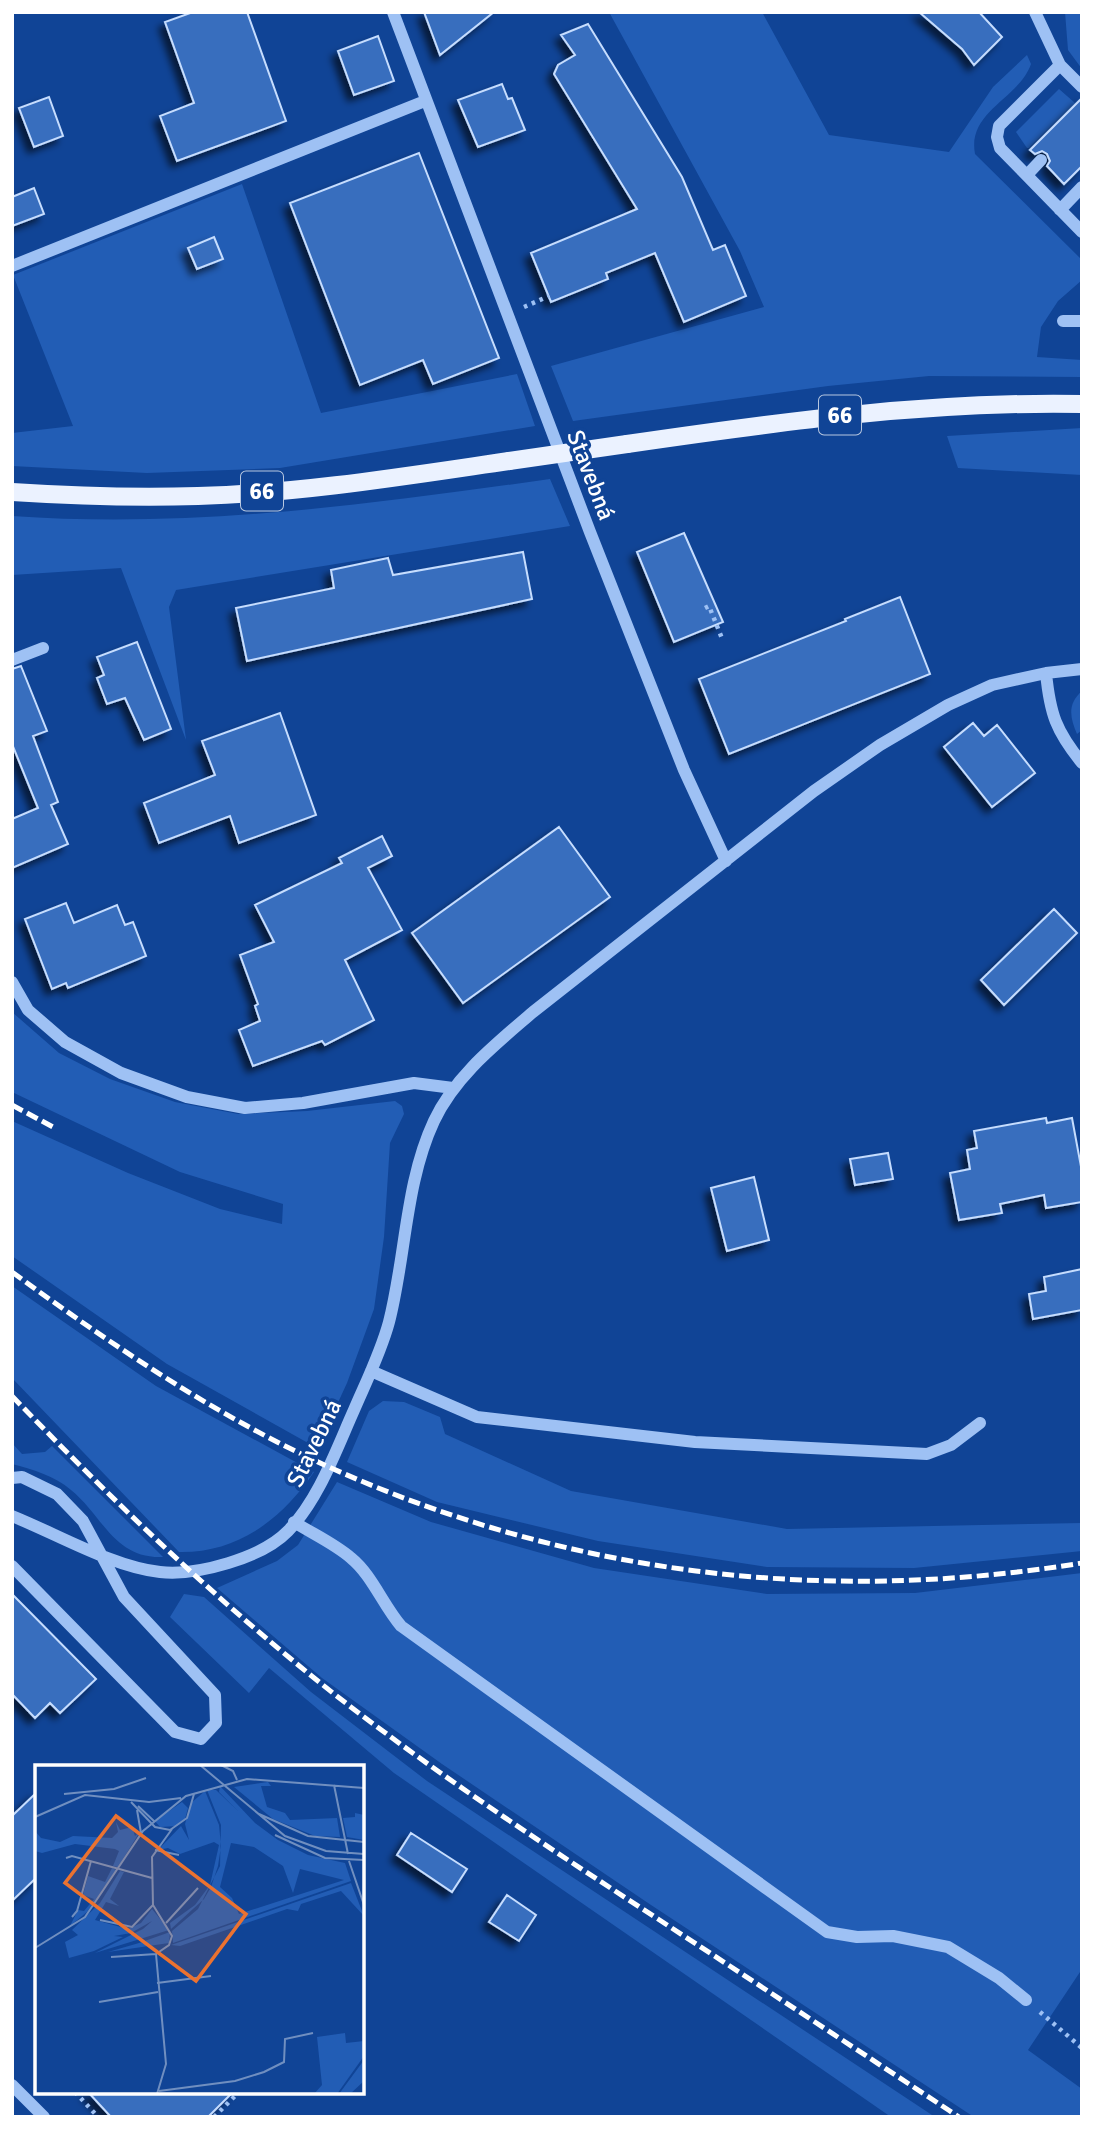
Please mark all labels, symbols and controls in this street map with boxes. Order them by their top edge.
road number: 66 [819,396,861,434]
street label: Stavebná [560,426,622,524]
road number: 66 [241,471,283,510]
street label: Stavebná [280,1394,348,1492]
inset map [35,1765,364,2094]

